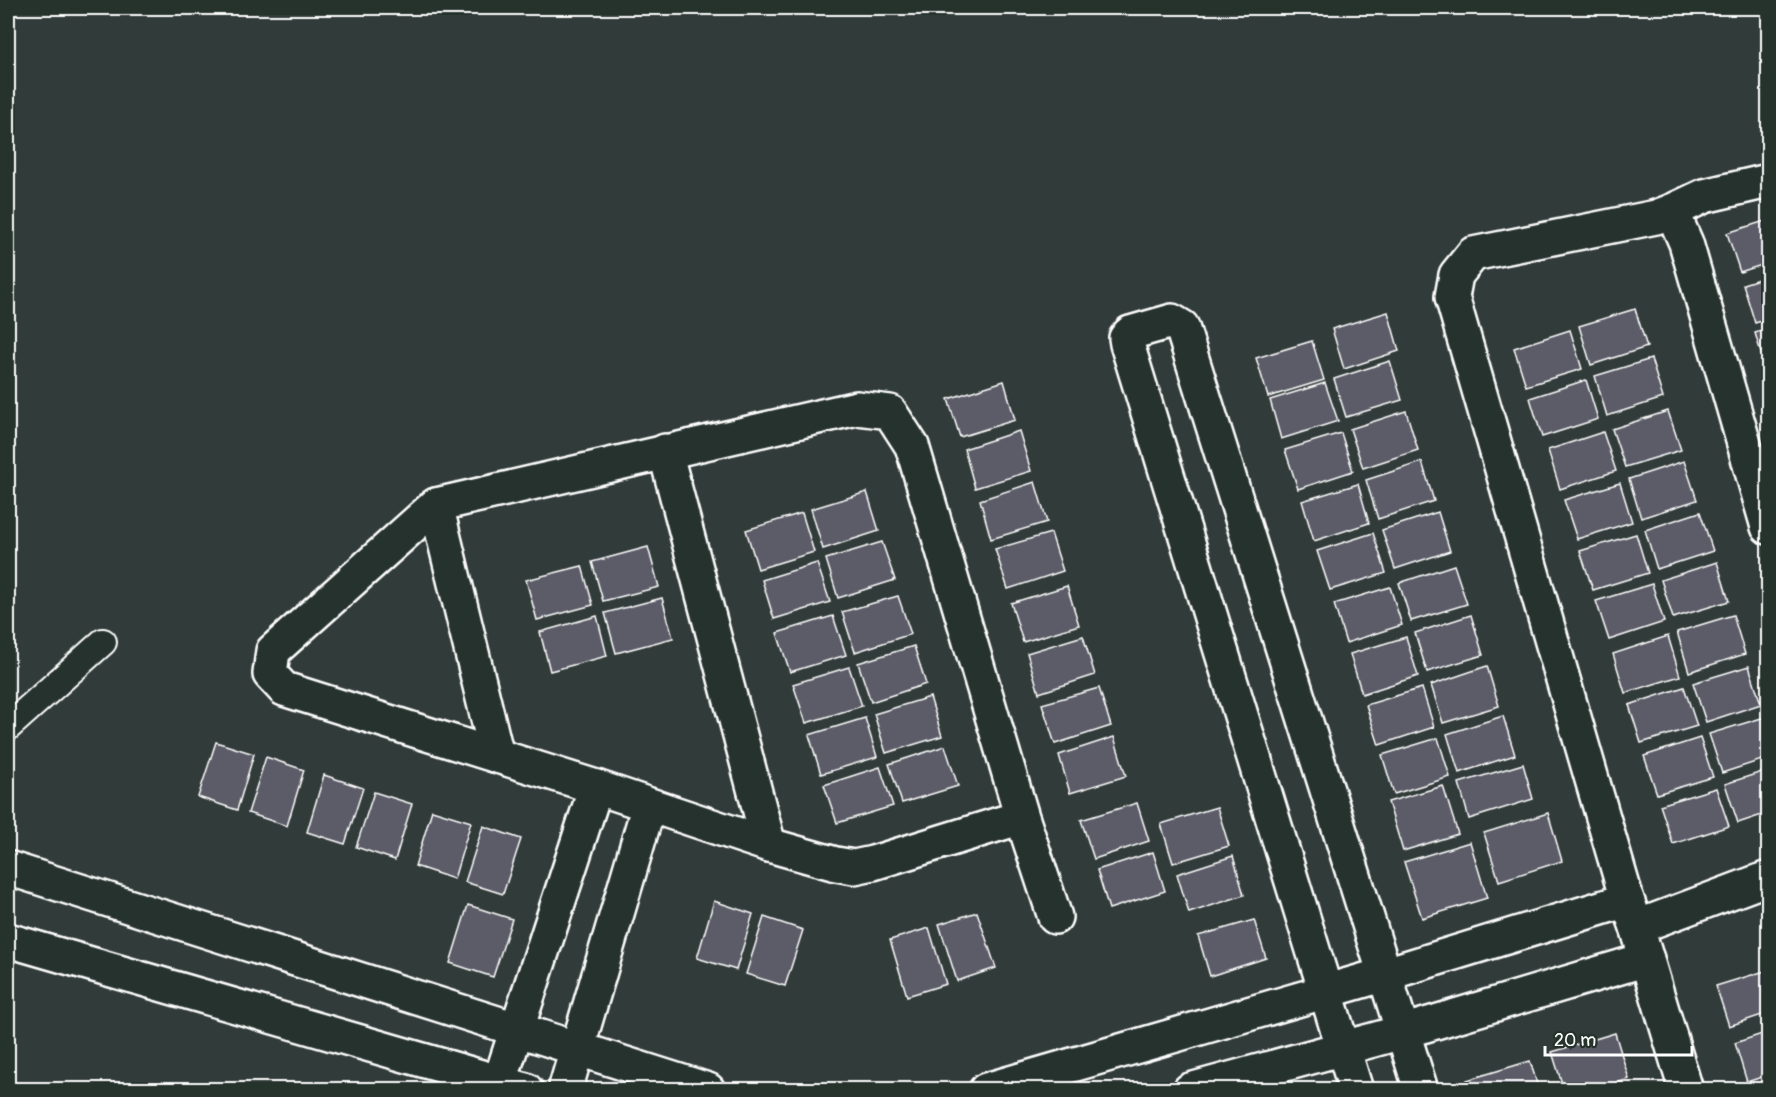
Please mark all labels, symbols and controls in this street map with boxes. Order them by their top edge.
scale bar [1545,1019,1692,1057]
text: 20 m [1554,1029,1596,1052]

